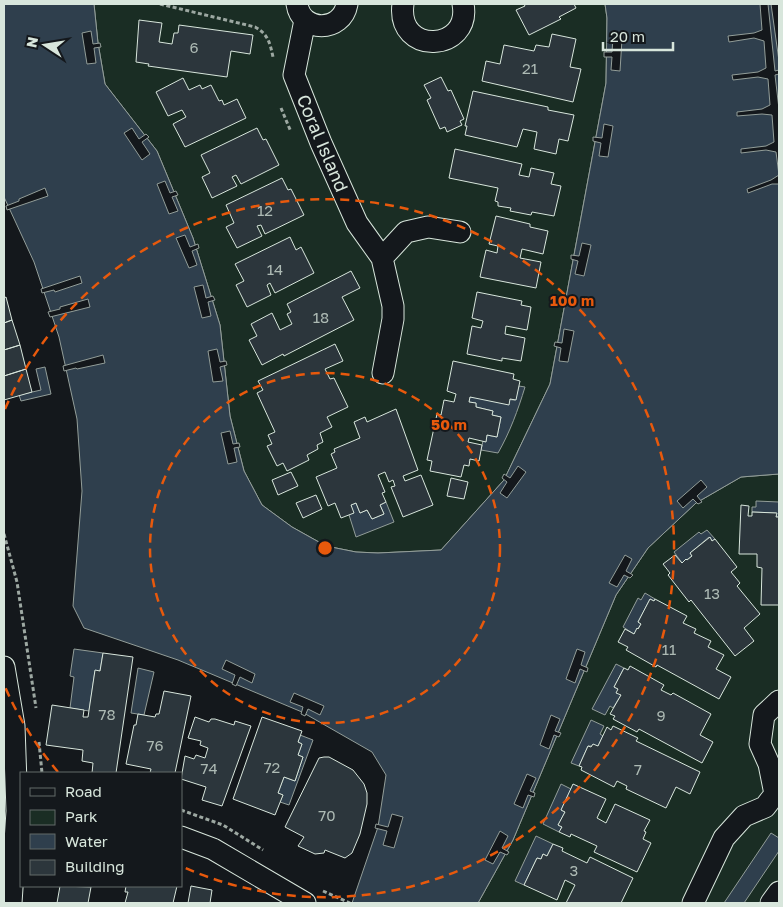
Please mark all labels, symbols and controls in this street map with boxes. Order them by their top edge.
north arrow [20,20,70,70]
scale bar [603,20,673,52]
text: 20 m [610,27,645,45]
text: N [22,35,41,49]
house number: 6 [189,38,199,56]
house number: 21 [522,59,538,77]
street label: Coral Island [293,91,353,195]
house number: 12 [257,201,273,219]
house number: 14 [267,260,283,278]
text: 100 m [550,291,594,309]
house number: 18 [313,308,329,326]
text: 50 m [431,415,467,433]
centre of rings [316,539,334,557]
house number: 13 [704,584,720,602]
house number: 11 [662,640,676,658]
house number: 78 [98,705,116,723]
house number: 9 [656,706,666,724]
house number: 76 [146,736,164,754]
house number: 72 [264,758,280,776]
house number: 74 [200,759,218,777]
house number: 7 [634,760,642,778]
legend [20,772,182,887]
text: Road [65,782,102,800]
house number: 70 [318,806,336,824]
text: Park [65,807,98,825]
text: Water [65,832,108,850]
text: Building [65,857,125,875]
house number: 3 [570,861,578,879]

